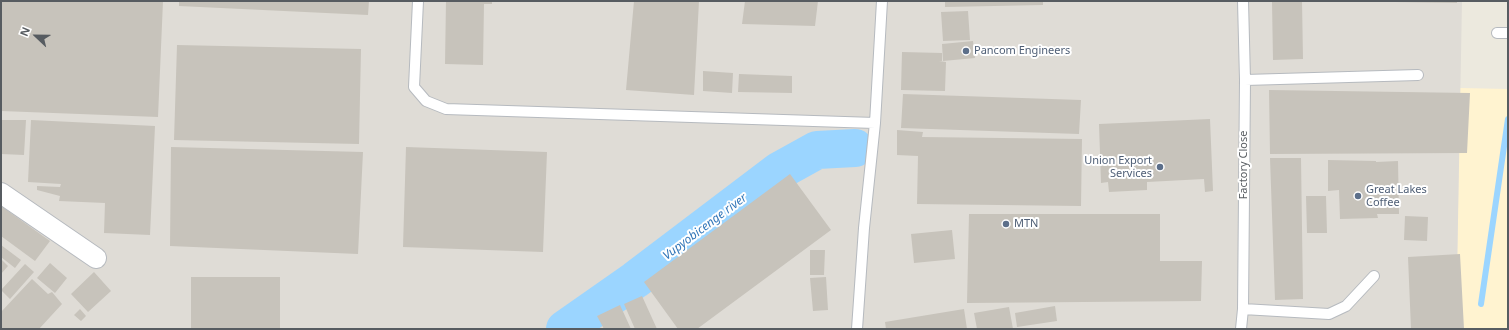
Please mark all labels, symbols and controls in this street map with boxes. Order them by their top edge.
north arrow [16,16,56,56]
text: N [16,24,33,38]
place label: Pancom Engineers [974,44,1070,58]
marker: Pancom Engineers [961,46,971,56]
street label: Factory Close [1237,131,1251,199]
place label: Union Export Services [1084,154,1152,180]
marker: Union Export Services [1155,162,1165,172]
place label: Great Lakes Coffee [1366,183,1427,209]
water label: Vupyobicenge river [660,191,750,263]
marker: Great Lakes Coffee [1353,191,1363,201]
place label: MTN [1014,217,1038,231]
marker: MTN [1001,219,1011,229]

